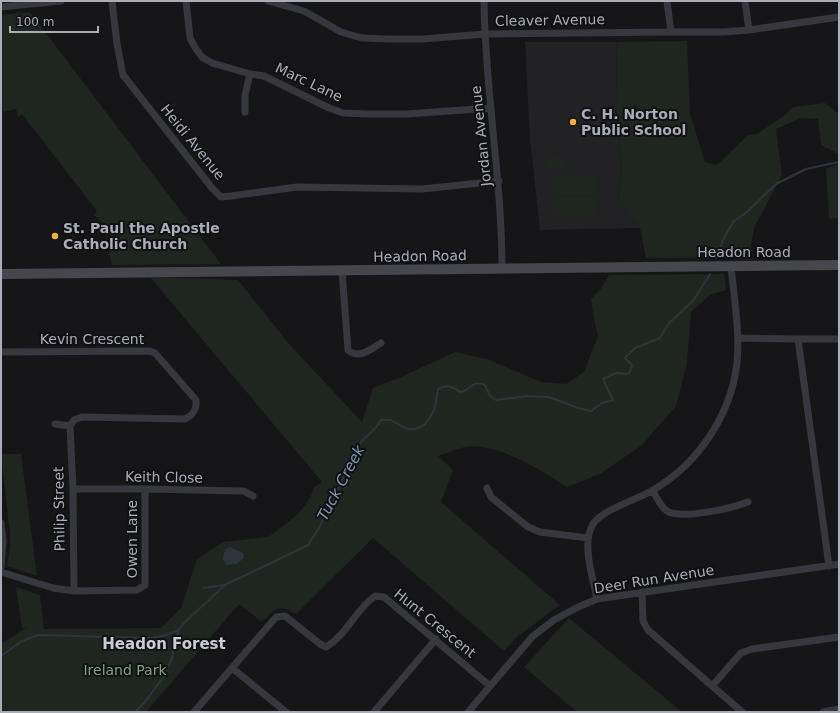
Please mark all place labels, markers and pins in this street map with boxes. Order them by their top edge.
place label: C. H. Norton Public School [581,106,686,138]
marker: C. H. Norton Public School [568,117,578,127]
place label: St. Paul the Apostle Catholic Church [63,220,220,252]
marker: St. Paul the Apostle Catholic Church [50,231,60,241]

